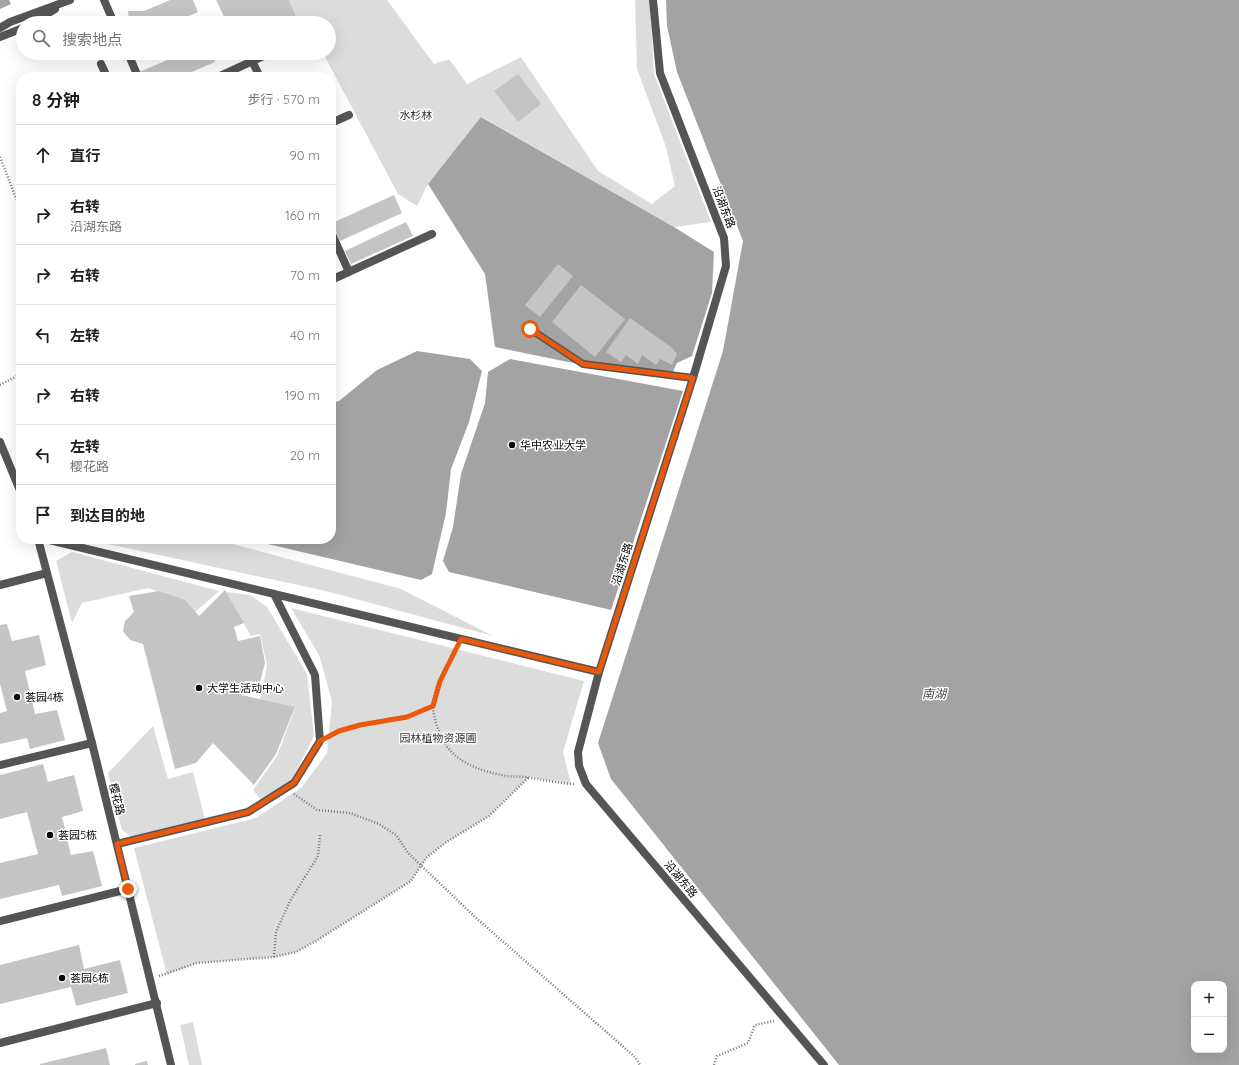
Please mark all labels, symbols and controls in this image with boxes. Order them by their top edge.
search box [16,16,336,60]
icon: search [30,27,52,49]
text: 搜索地点 [62,30,122,49]
text: 8 分钟 [32,89,80,110]
text: 步行 · 570 m [247,91,320,107]
park label: 水杉林 [400,108,433,122]
icon: ahead [32,144,54,166]
text: 直行 [70,146,100,165]
text: 90 m [290,147,320,163]
street label: 沿湖东路 [710,184,738,230]
text: 右转 [70,197,100,216]
icon: right [32,204,54,226]
text: 160 m [285,207,320,223]
text: 沿湖东路 [70,218,122,234]
icon: right [32,264,54,286]
text: 右转 [70,266,100,285]
text: 70 m [290,267,320,283]
route start [521,320,539,338]
icon: left [32,324,54,346]
text: 左转 [70,326,100,345]
text: 40 m [290,327,320,343]
icon: right [32,384,54,406]
text: 右转 [70,386,100,405]
text: 190 m [285,387,320,403]
text: 左转 [70,437,100,456]
place label: 华中农业大学 [520,438,586,452]
marker: 华中农业大学 [507,440,517,450]
icon: left [32,444,54,466]
text: 20 m [290,447,320,463]
text: 樱花路 [70,458,109,474]
icon: arrive [32,504,54,526]
text: 到达目的地 [70,506,145,525]
street label: 沿湖东路 [609,541,635,587]
place label: 大学生活动中心 [207,681,284,695]
marker: 大学生活动中心 [194,683,204,693]
water label: 南湖 [922,686,948,701]
place label: 荟园4栋 [25,690,64,704]
marker: 荟园4栋 [12,692,22,702]
park label: 园林植物资源圃 [400,731,477,745]
street label: 樱花路 [106,781,128,817]
place label: 荟园5栋 [58,828,97,842]
marker: 荟园5栋 [45,830,55,840]
street label: 沿湖东路 [661,858,701,900]
route end [119,880,137,898]
place label: 荟园6栋 [70,971,109,985]
marker: 荟园6栋 [57,973,67,983]
map controls [1191,981,1227,1053]
button: + [1191,981,1227,1017]
button: − [1191,1017,1227,1053]

